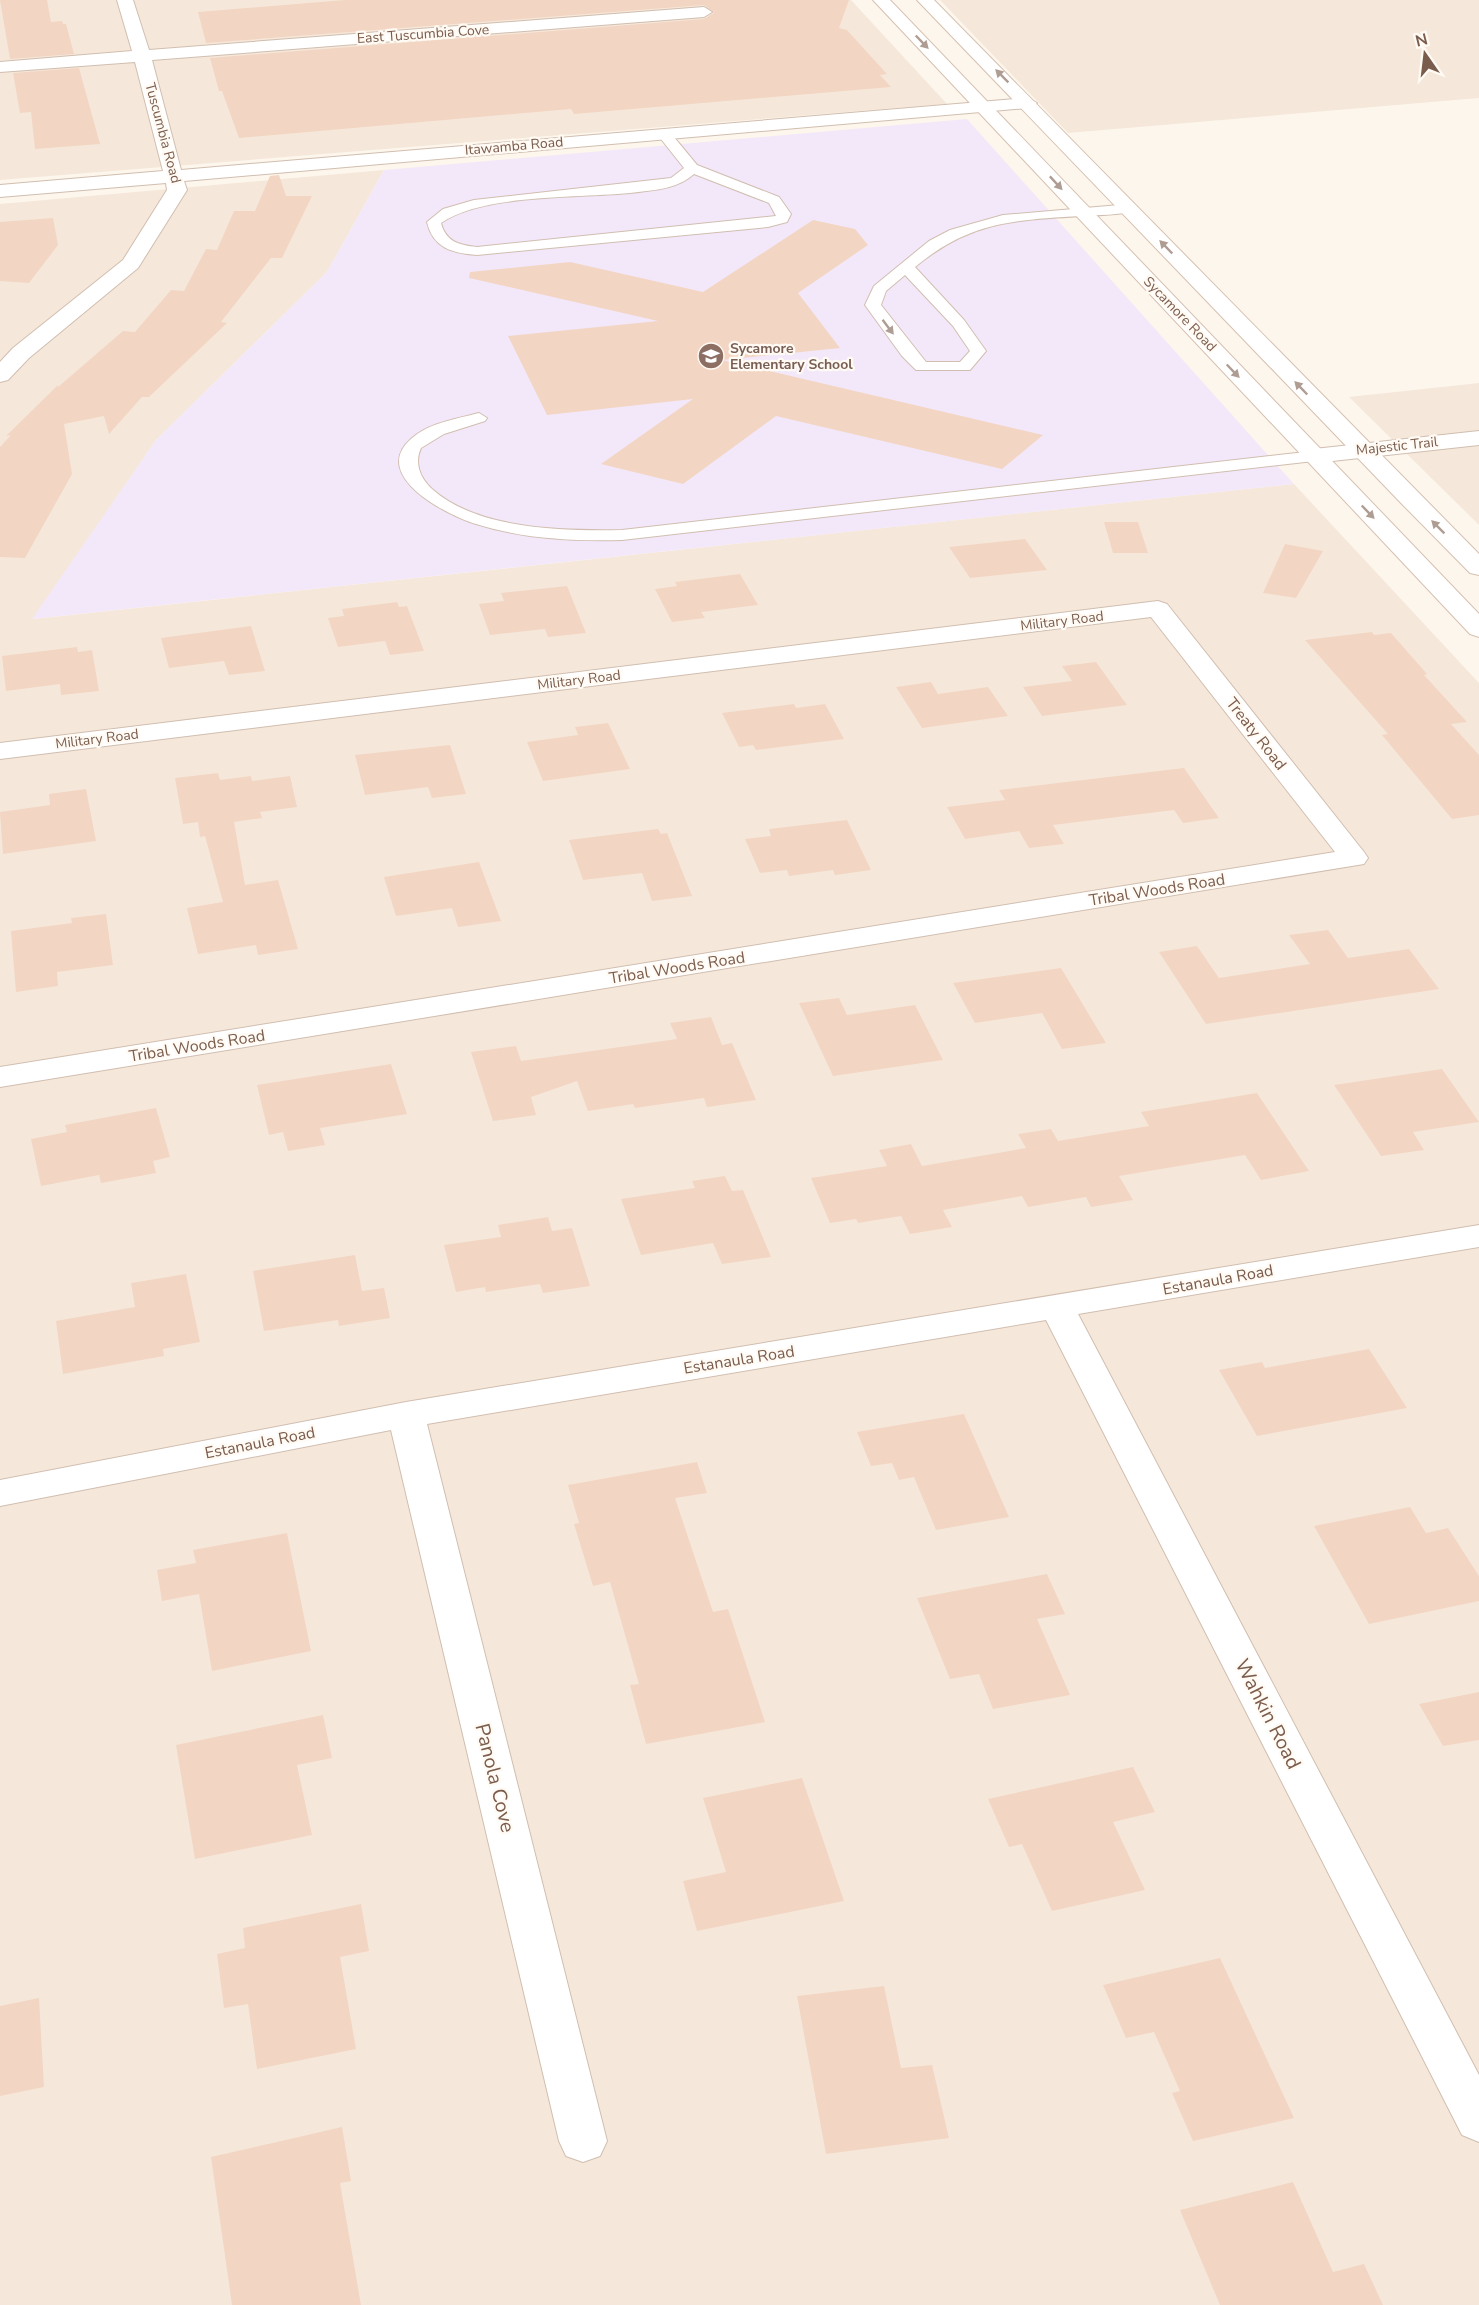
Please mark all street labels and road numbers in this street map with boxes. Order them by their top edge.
street label: East Tuscumbia Cove [356,20,490,48]
street label: Tuscumbia Road [140,81,186,185]
street label: Itawamba Road [464,132,564,160]
street label: Sycamore Road [1139,272,1221,356]
street label: Majestic Trail [1355,432,1440,460]
street label: Military Road [1019,606,1105,636]
street label: Military Road [536,665,622,695]
street label: Treaty Road [1221,693,1291,775]
street label: Military Road [54,724,140,754]
street label: Tribal Woods Road [1087,868,1227,912]
street label: Tribal Woods Road [607,946,747,990]
street label: Tribal Woods Road [127,1024,267,1068]
street label: Estanaula Road [1161,1259,1275,1301]
street label: Estanaula Road [682,1340,796,1380]
street label: Estanaula Road [203,1422,317,1464]
street label: Wahkin Road [1229,1654,1307,1774]
street label: Panola Cove [468,1721,522,1835]

